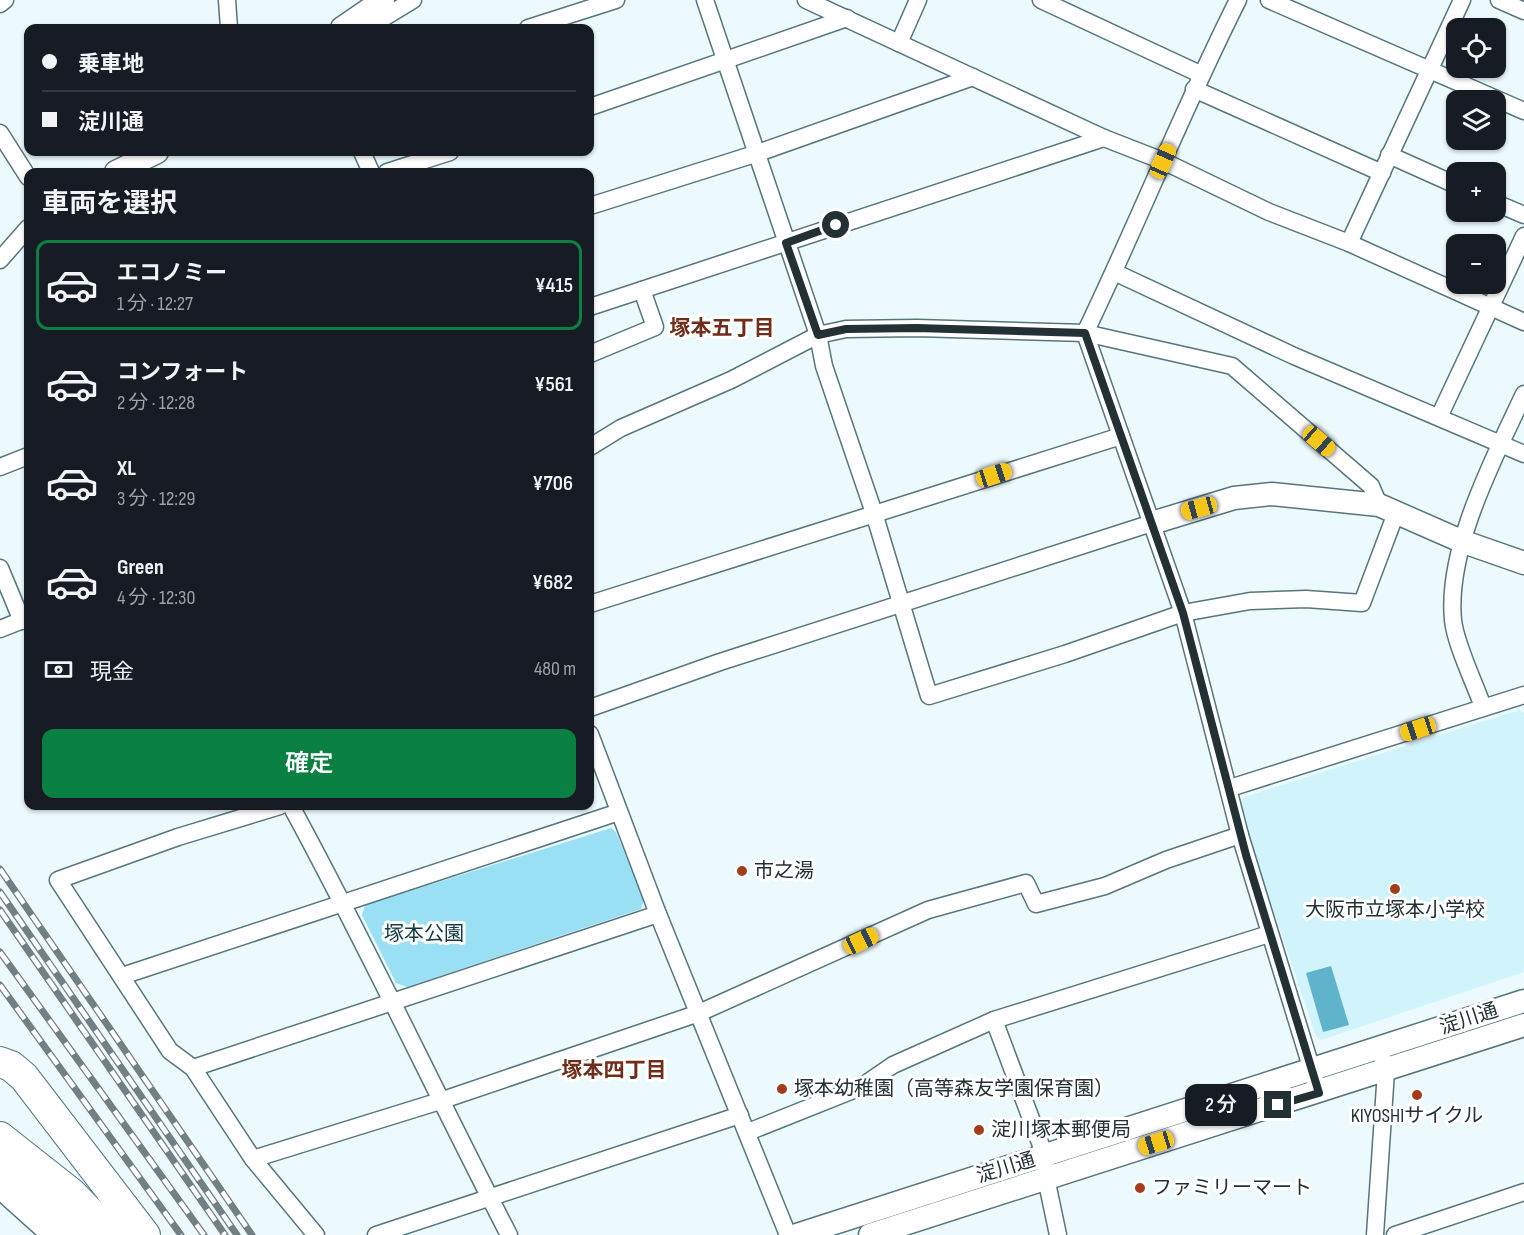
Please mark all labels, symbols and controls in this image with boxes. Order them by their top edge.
map controls [1446,18,1506,294]
button: locate [1446,18,1506,78]
text: 乗車地 [78,51,144,78]
button: layers [1446,90,1506,150]
text: 淀川通 [78,109,144,136]
car [1147,141,1179,181]
button: + [1446,162,1506,222]
text: 車両を選択 [42,188,177,220]
route start [822,211,849,238]
button: − [1446,234,1506,294]
icon: car [45,258,99,312]
text: エコノミー [117,260,227,287]
text: ¥415 [535,272,573,299]
text: 1 分 · 12:27 [117,292,193,316]
district label: 塚本五丁目 [670,316,775,341]
icon: car [45,357,99,411]
text: コンフォート [117,359,248,386]
text: ¥561 [534,371,573,398]
text: 2 分 · 12:28 [117,391,195,415]
car [1300,422,1338,460]
text: XL [117,455,136,482]
icon: car [45,456,99,510]
car [974,461,1014,489]
text: ¥706 [532,470,573,497]
text: 3 分 · 12:29 [117,487,195,511]
car [1179,495,1219,521]
text: Green [117,554,164,581]
icon: car [45,555,99,609]
text: ¥682 [532,569,573,596]
text: 4 分 · 12:30 [117,586,195,610]
icon: cash [42,653,75,686]
text: 480 m [534,657,576,681]
text: 現金 [90,659,134,686]
car [1398,715,1438,743]
button: 確定 [42,729,576,798]
place label: 市之湯 [754,859,814,883]
marker: 市之湯 [735,864,749,878]
marker: 大阪市立塚本小学校 [1388,882,1402,896]
place label: 大阪市立塚本小学校 [1305,898,1485,922]
park label: 塚本公園 [384,922,464,946]
car [841,925,881,957]
street label: 淀川通 [1437,998,1501,1040]
district label: 塚本四丁目 [562,1058,667,1083]
place label: 塚本幼稚園（高等森友学園保育園） [794,1077,1114,1101]
marker: 塚本幼稚園（高等森友学園保育園） [775,1082,789,1096]
callout: 2 分 [1185,1084,1257,1126]
marker: KIYOSHIサイクル [1410,1088,1424,1102]
route end [1264,1091,1291,1118]
text: 2 分 [1205,1093,1237,1117]
place label: KIYOSHIサイクル [1351,1104,1483,1128]
place label: 淀川塚本郵便局 [991,1118,1131,1142]
marker: 淀川塚本郵便局 [972,1123,986,1137]
car [1136,1129,1176,1157]
street label: 淀川通 [974,1148,1038,1188]
place label: ファミリーマート [1152,1176,1312,1200]
marker: ファミリーマート [1133,1181,1147,1195]

